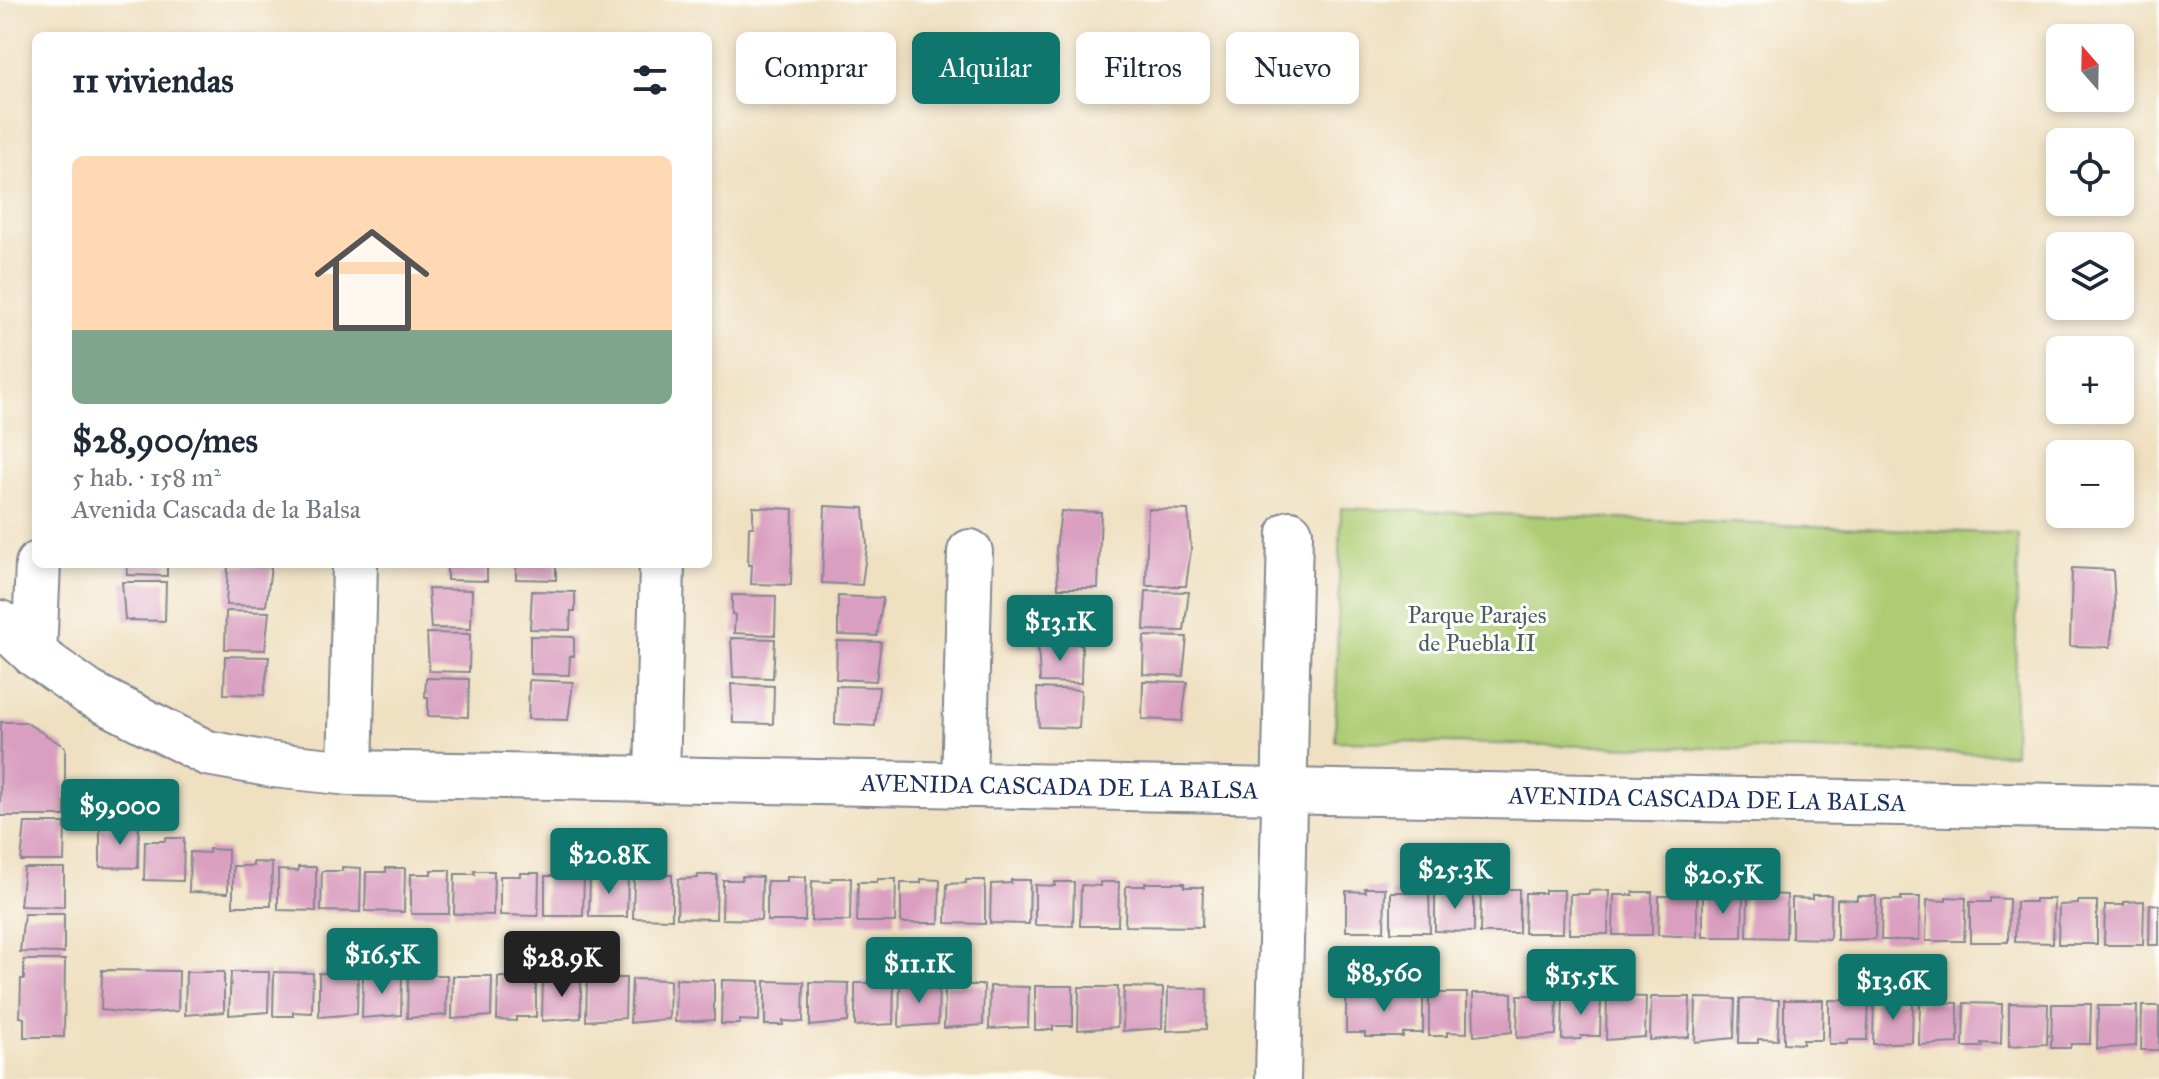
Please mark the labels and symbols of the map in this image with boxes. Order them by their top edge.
north arrow [2046,24,2134,112]
pin: $13.1K [995,595,1125,663]
park label: Parque Parajes de Puebla II [1408,600,1546,658]
street label: AVENIDA CASCADA DE LA BALSA [859,768,1259,806]
pin: $9,000 [55,779,185,847]
street label: AVENIDA CASCADA DE LA BALSA [1507,780,1907,818]
pin: $20.8K [544,828,674,896]
pin: $25.3K [1390,843,1520,911]
pin: $20.5K [1658,848,1788,916]
pin: $16.5K [317,928,447,996]
pin: $28.9K [497,931,627,999]
pin: $11.1K [854,937,984,1005]
pin: $8,560 [1319,946,1449,1014]
pin: $15.5K [1516,949,1646,1017]
pin: $13.6K [1828,954,1958,1022]

